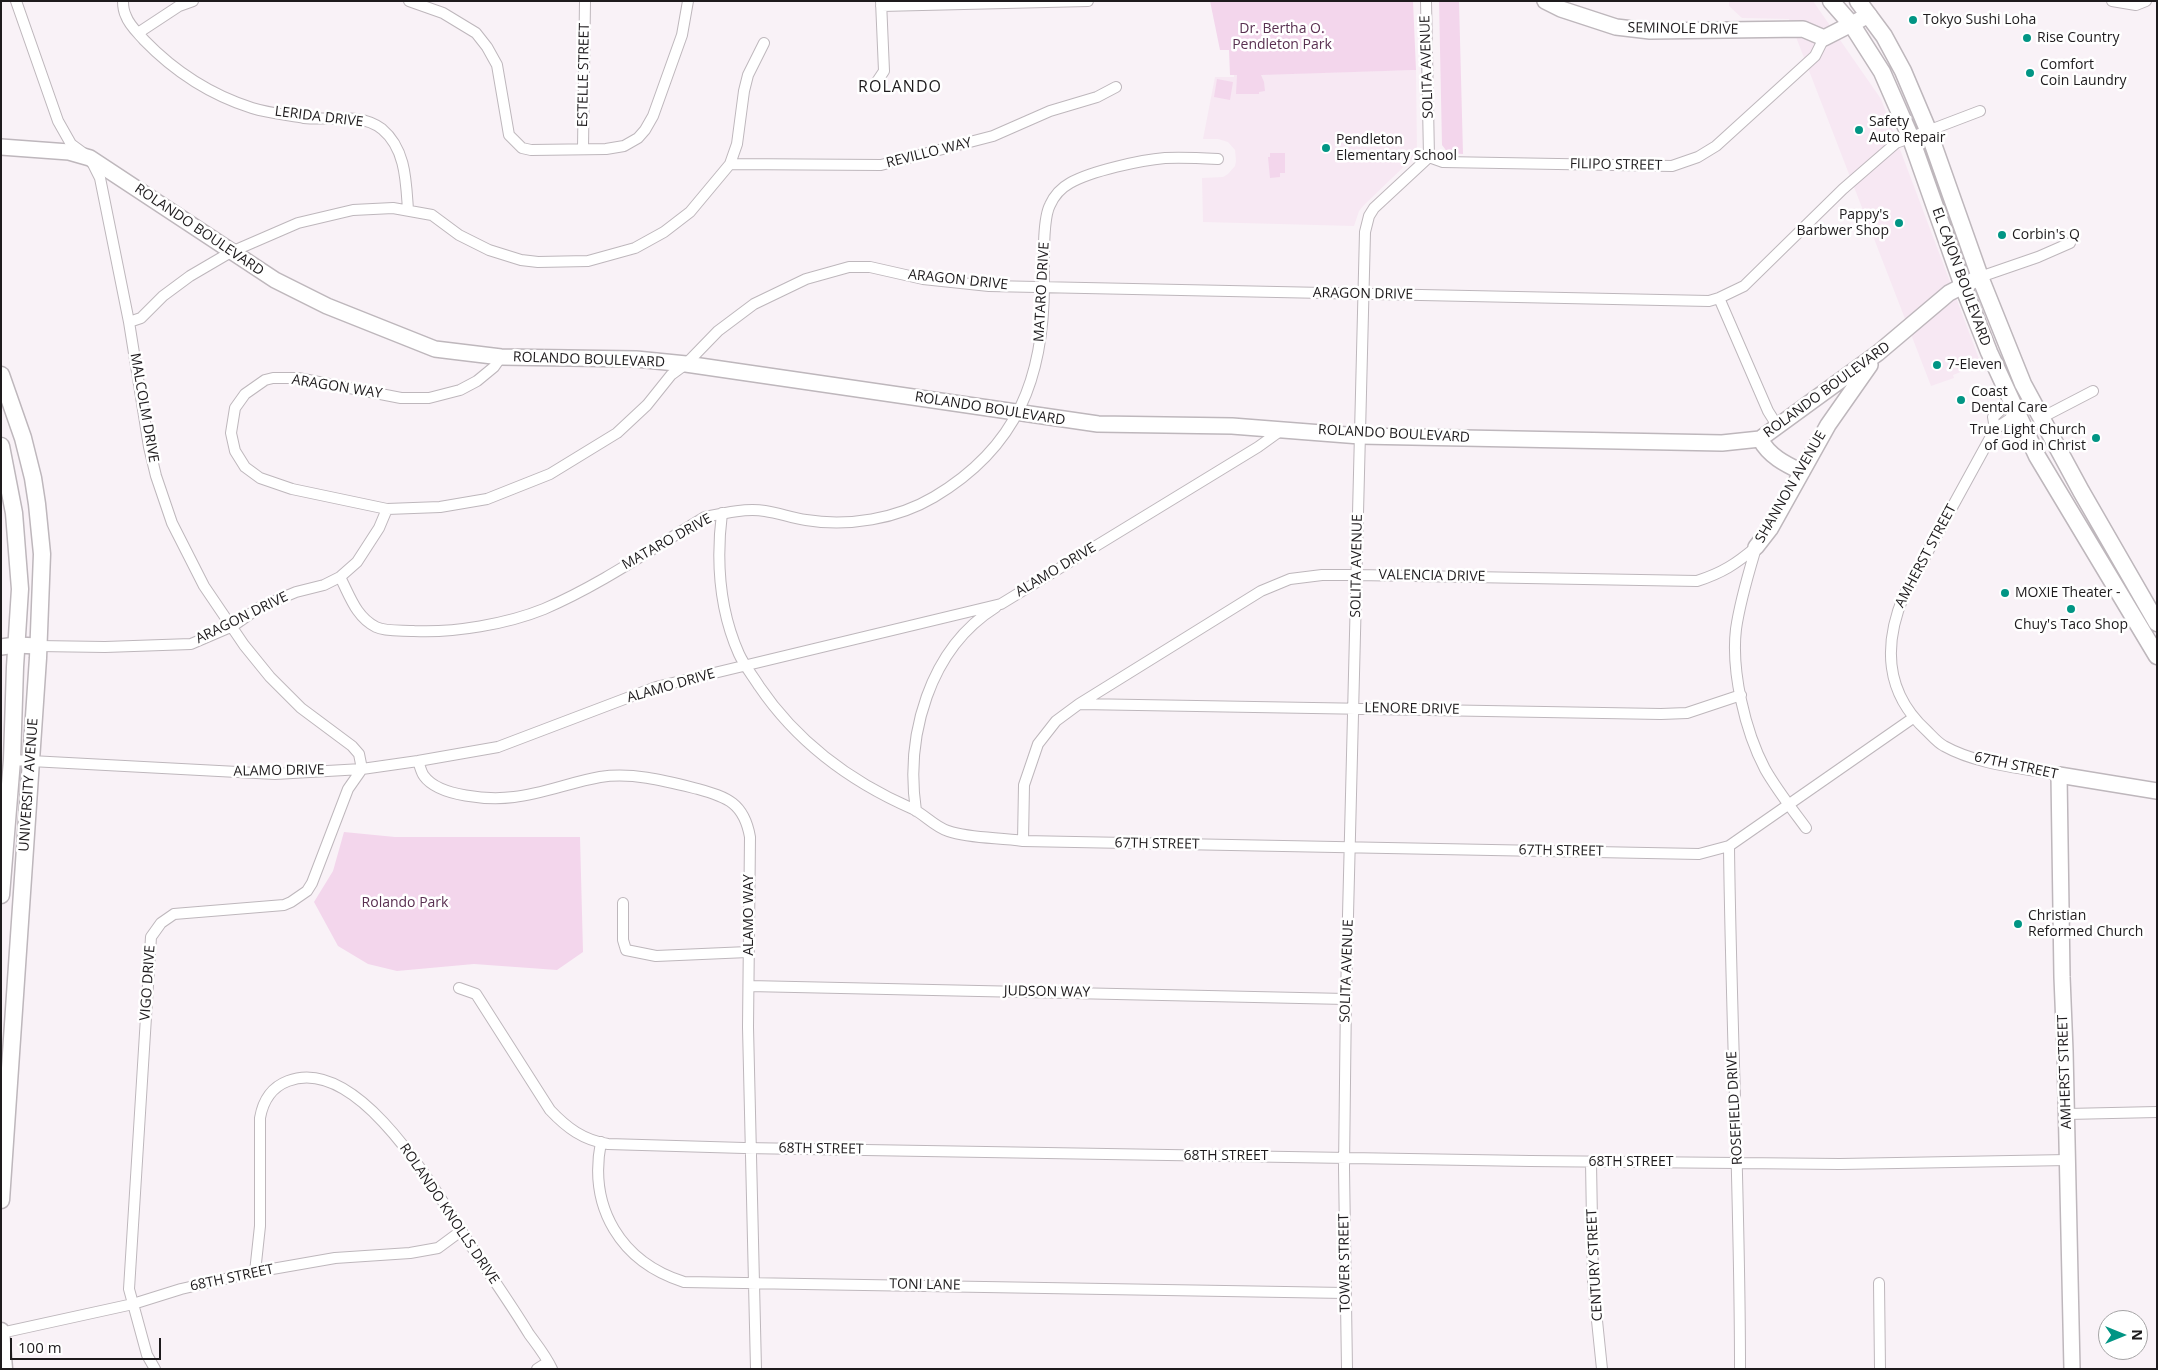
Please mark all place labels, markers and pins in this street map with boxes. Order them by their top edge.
place label: Tokyo Sushi Loha [1923,12,2036,28]
marker: Tokyo Sushi Loha [1907,14,1919,26]
place label: Rise Country [2037,30,2119,46]
marker: Rise Country [2021,32,2033,44]
place label: Comfort Coin Laundry [2040,57,2127,90]
marker: Comfort Coin Laundry [2024,67,2036,79]
place label: Safety Auto Repair [1869,114,1946,146]
marker: Safety Auto Repair [1853,124,1865,136]
place label: Pendleton Elementary School [1336,132,1457,164]
marker: Pendleton Elementary School [1320,142,1332,154]
place label: Pappy's Barbwer Shop [1797,207,1889,240]
marker: Pappy's Barbwer Shop [1893,217,1905,229]
place label: Corbin's Q [2012,227,2080,243]
marker: Corbin's Q [1996,229,2008,241]
place label: 7-Eleven [1947,357,2002,373]
marker: 7-Eleven [1931,359,1943,371]
place label: Coast Dental Care [1971,384,2048,417]
marker: Coast Dental Care [1955,394,1967,406]
place label: True Light Church of God in Christ [1970,422,2086,454]
marker: True Light Church of God in Christ [2090,432,2102,444]
place label: MOXIE Theater - [2015,585,2121,601]
marker: MOXIE Theater - [1999,587,2011,599]
marker: Chuy's Taco Shop [2065,603,2077,615]
place label: Chuy's Taco Shop [2014,617,2128,633]
place label: Christian Reformed Church [2028,908,2143,940]
marker: Christian Reformed Church [2012,918,2024,930]

